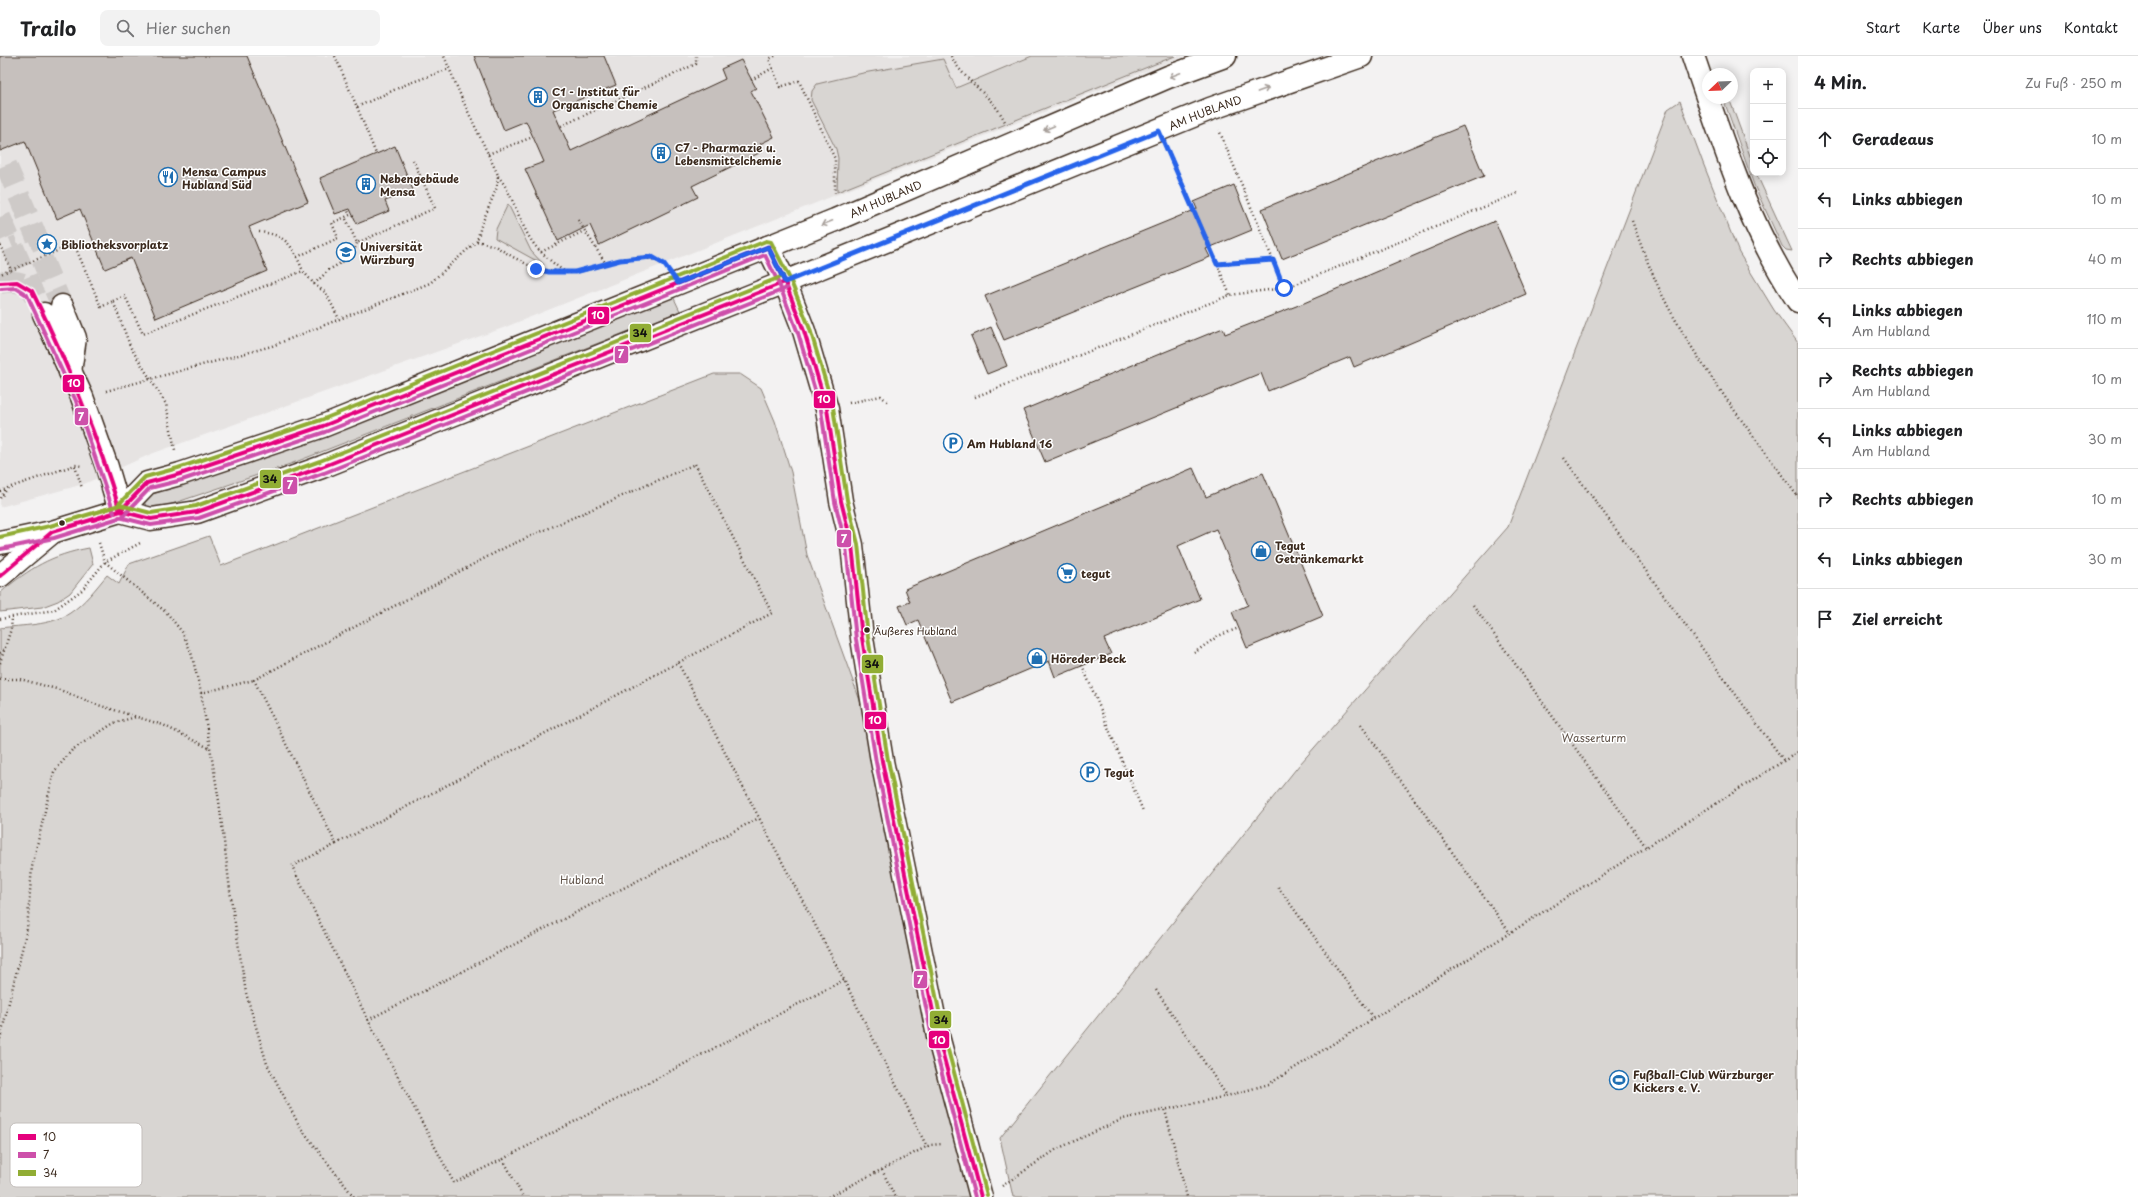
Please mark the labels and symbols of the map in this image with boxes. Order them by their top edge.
north arrow [1702,68,1738,104]
one-way arrow [1169,71,1181,79]
place label: C1 - Institut für Organische Chemie [552,83,658,113]
building icon: C1 - Institut für Organische Chemie [527,86,549,108]
one-way arrow [1257,86,1270,93]
street label: AM HUBLAND [1166,90,1244,134]
one-way arrow [1043,125,1055,132]
place label: C7 - Pharmazie u. Lebensmittelchemie [675,139,781,169]
building icon: C7 - Pharmazie u. Lebensmittelchemie [650,142,672,164]
place label: Mensa Campus Hubland Süd [182,163,266,193]
restaurant icon: Mensa Campus Hubland Süd [157,166,179,188]
place label: Nebengebäude Mensa [380,170,459,200]
building icon: Nebengebäude Mensa [355,173,377,195]
street label: AM HUBLAND [847,175,924,221]
one-way arrow [821,220,833,228]
place icon: Bibliotheksvorplatz [36,233,58,255]
place label: Bibliotheksvorplatz [61,236,168,253]
place label: Universität Würzburg [360,238,423,268]
school or university icon: Universität Würzburg [335,241,357,263]
route end [527,260,545,278]
route start [1275,279,1293,297]
line badge: 10 [587,306,610,325]
text: 10 [591,306,605,323]
line badge: 34 [629,323,652,343]
text: 34 [633,324,648,341]
line badge: 7 [614,345,629,364]
text: 7 [618,345,625,362]
line badge: 10 [62,374,85,393]
text: 10 [67,374,81,391]
line badge: 10 [813,390,836,409]
text: 10 [817,390,831,407]
line badge: 7 [74,407,89,426]
text: 7 [78,408,85,425]
parking icon: Am Hubland 16 [942,432,964,454]
place label: Am Hubland 16 [966,435,1052,452]
line badge: 34 [259,469,282,489]
text: 34 [263,470,278,487]
line badge: 7 [282,476,298,495]
text: 7 [287,476,294,493]
unlabelled marker [57,518,67,528]
line badge: 7 [836,529,852,548]
text: 7 [841,530,848,547]
place label: Tegut Getränkemarkt [1275,537,1364,567]
shop icon: Tegut Getränkemarkt [1250,540,1272,562]
supermarket icon: tegut [1056,562,1078,584]
place label: tegut [1081,565,1111,582]
place label: Äußeres Hubland [874,623,957,638]
marker: Äußeres Hubland [862,625,872,635]
shop icon: Höreder Beck [1026,647,1048,669]
place label: Höreder Beck [1051,650,1127,667]
line badge: 34 [861,654,884,674]
text: 34 [865,655,880,672]
line badge: 10 [864,711,887,730]
text: 10 [868,711,882,728]
park label: Wasserturm [1562,729,1626,746]
parking icon: Tegut [1079,761,1101,783]
place label: Tegut [1104,764,1134,781]
park label: Hubland [560,871,604,888]
line badge: 7 [913,970,928,989]
text: 7 [917,971,924,988]
line badge: 34 [929,1010,952,1029]
text: 34 [934,1011,949,1028]
line badge: 10 [928,1030,950,1049]
text: 10 [932,1031,946,1048]
place label: Fußball-Club Würzburger Kickers e. V. [1633,1066,1774,1096]
sports icon: Fußball-Club Würzburger Kickers e. V. [1608,1069,1630,1091]
legend [10,1123,142,1187]
text: 10 [43,1128,56,1145]
text: 7 [43,1146,49,1163]
text: 34 [43,1164,58,1181]

